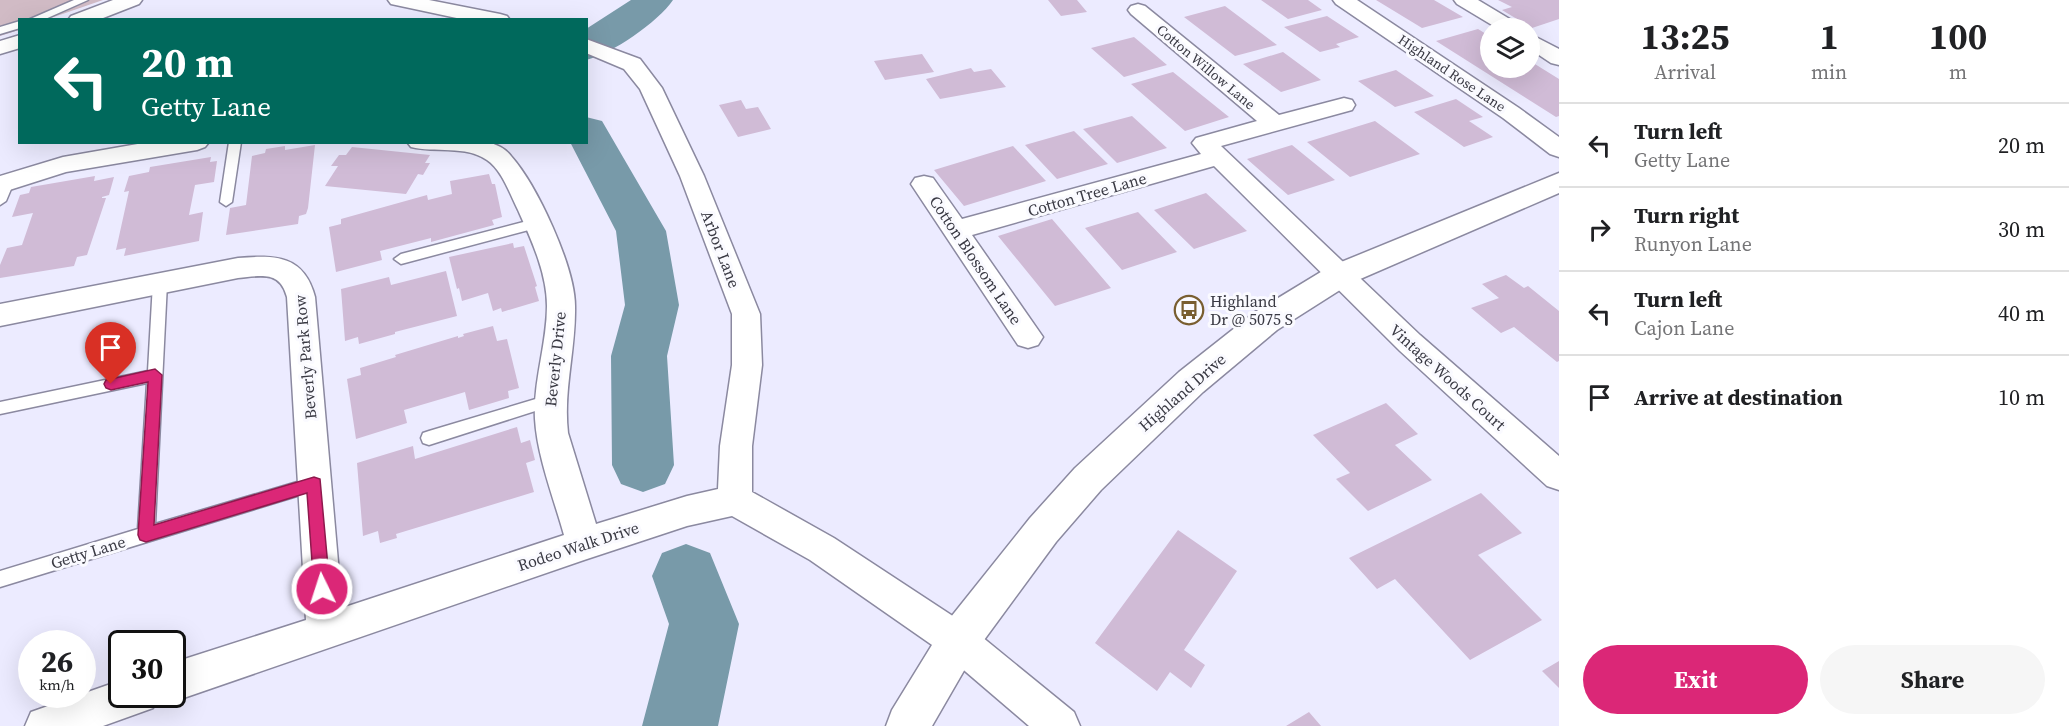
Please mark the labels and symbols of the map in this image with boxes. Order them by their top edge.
street label: Cotton Willow Lane [1152,20,1260,114]
street label: Highland Rose Lane [1394,30,1510,116]
street label: Cotton Tree Lane [1025,167,1149,221]
street label: Cotton Blossom Lane [925,191,1027,329]
street label: Arbor Lane [696,207,746,291]
place label: Highland Dr @ 5075 S [1210,290,1293,330]
street label: Beverly Park Row [289,293,321,420]
bus stop icon: Highland Dr @ 5075 S [1173,294,1205,326]
street label: Beverly Drive [539,310,571,408]
street label: Vintage Woods Court [1385,319,1511,436]
pin [85,322,136,384]
street label: Highland Drive [1134,348,1230,436]
street label: Rodeo Walk Drive [514,516,642,576]
street label: Getty Lane [48,530,128,574]
position arrow [290,557,354,621]
speed limit sign: 30 [108,630,186,708]

